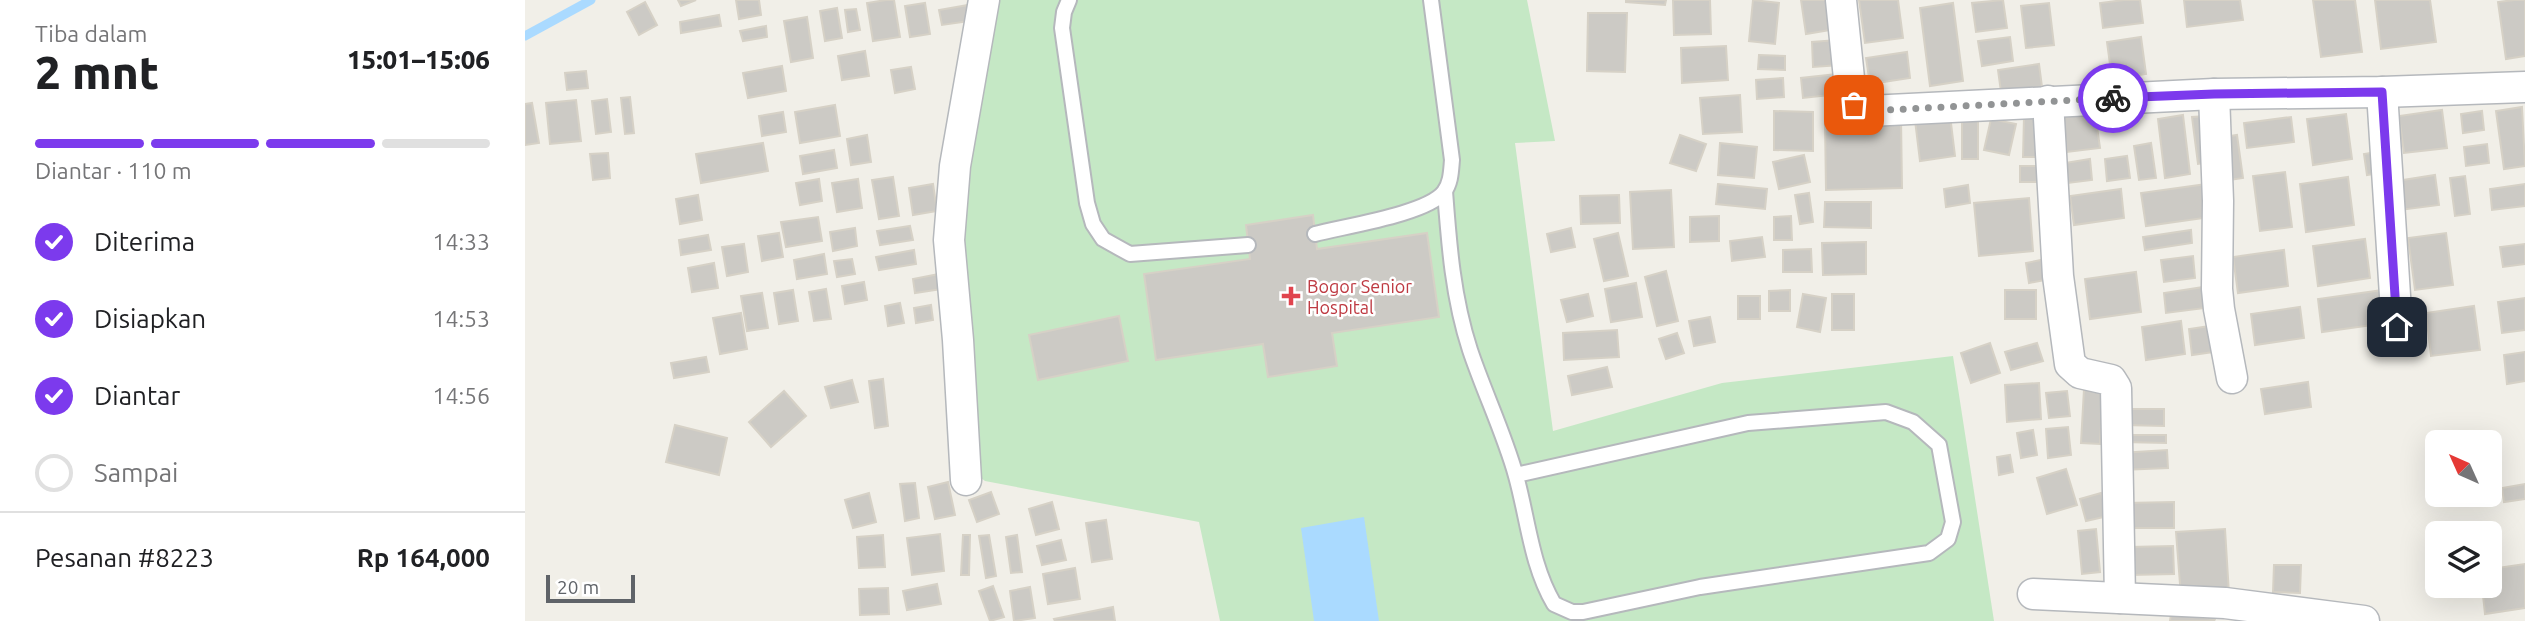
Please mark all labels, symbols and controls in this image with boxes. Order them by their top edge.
text: Tiba dalam [35,21,147,46]
text: 15:01–15:06 [347,45,490,74]
text: 2 mnt [35,46,159,98]
courier [2078,63,2148,133]
pin [1824,75,1884,135]
icon: bike [2094,79,2132,117]
icon: bag [1835,86,1873,124]
text: Diantar · 110 m [35,158,192,183]
icon: check [35,223,73,261]
text: Diterima [94,227,195,256]
text: 14:33 [432,229,490,254]
place label: Bogor Senior Hospital [1307,276,1412,317]
marker: Bogor Senior Hospital [1281,286,1301,306]
pin [2367,297,2427,357]
icon: check [35,300,73,338]
text: Disiapkan [94,304,206,333]
text: 14:53 [432,306,490,331]
icon: home [2378,308,2416,346]
icon: check [35,377,73,415]
text: Diantar [94,381,180,410]
text: 14:56 [432,383,490,408]
north arrow [2425,430,2503,508]
map controls [2425,430,2502,598]
text: Sampai [94,458,178,487]
button: layers [2425,521,2502,598]
text: Pesanan #8223 [35,543,214,572]
text: Rp 164,000 [357,543,490,572]
scale bar [546,572,635,604]
text: 20 m [557,576,599,598]

